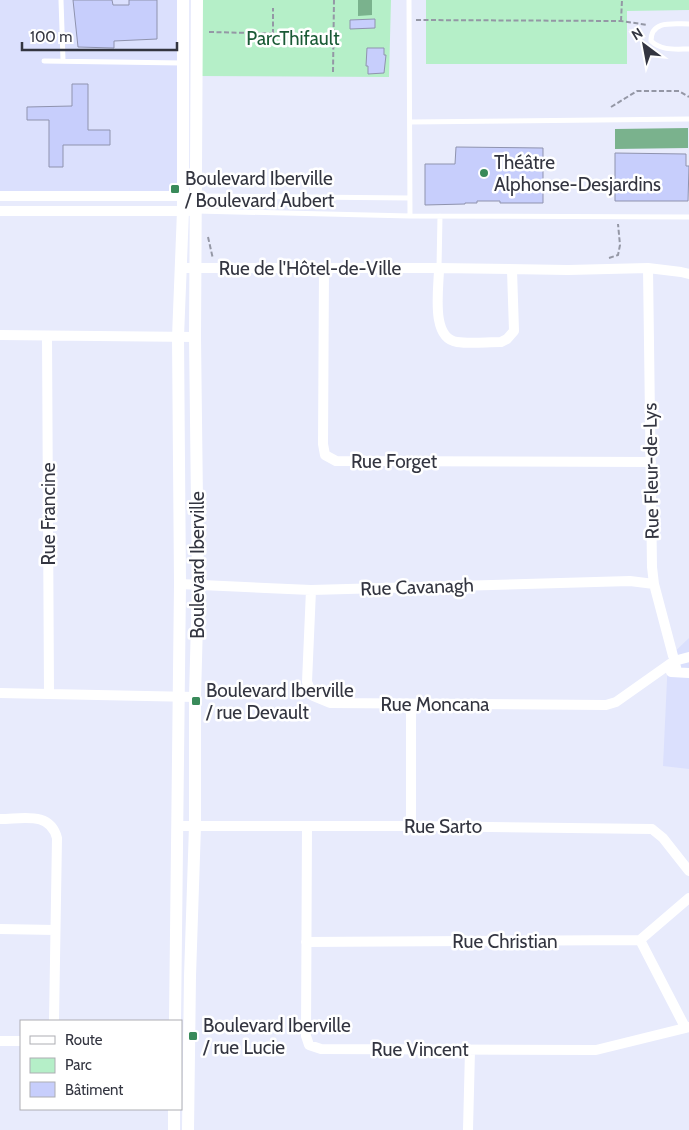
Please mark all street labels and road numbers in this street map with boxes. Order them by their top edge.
street label: Rue de l'Hôtel-de-Ville [219,257,401,280]
street label: Rue Fleur-de-Lys [638,402,664,540]
street label: Rue Forget [351,450,438,473]
street label: Rue Francine [37,462,60,565]
street label: Boulevard Iberville [186,491,209,639]
street label: Rue Cavanagh [360,574,474,600]
street label: Rue Moncana [381,693,489,716]
street label: Rue Sarto [404,815,482,838]
street label: Rue Christian [452,930,558,953]
street label: Rue Vincent [371,1038,469,1061]

